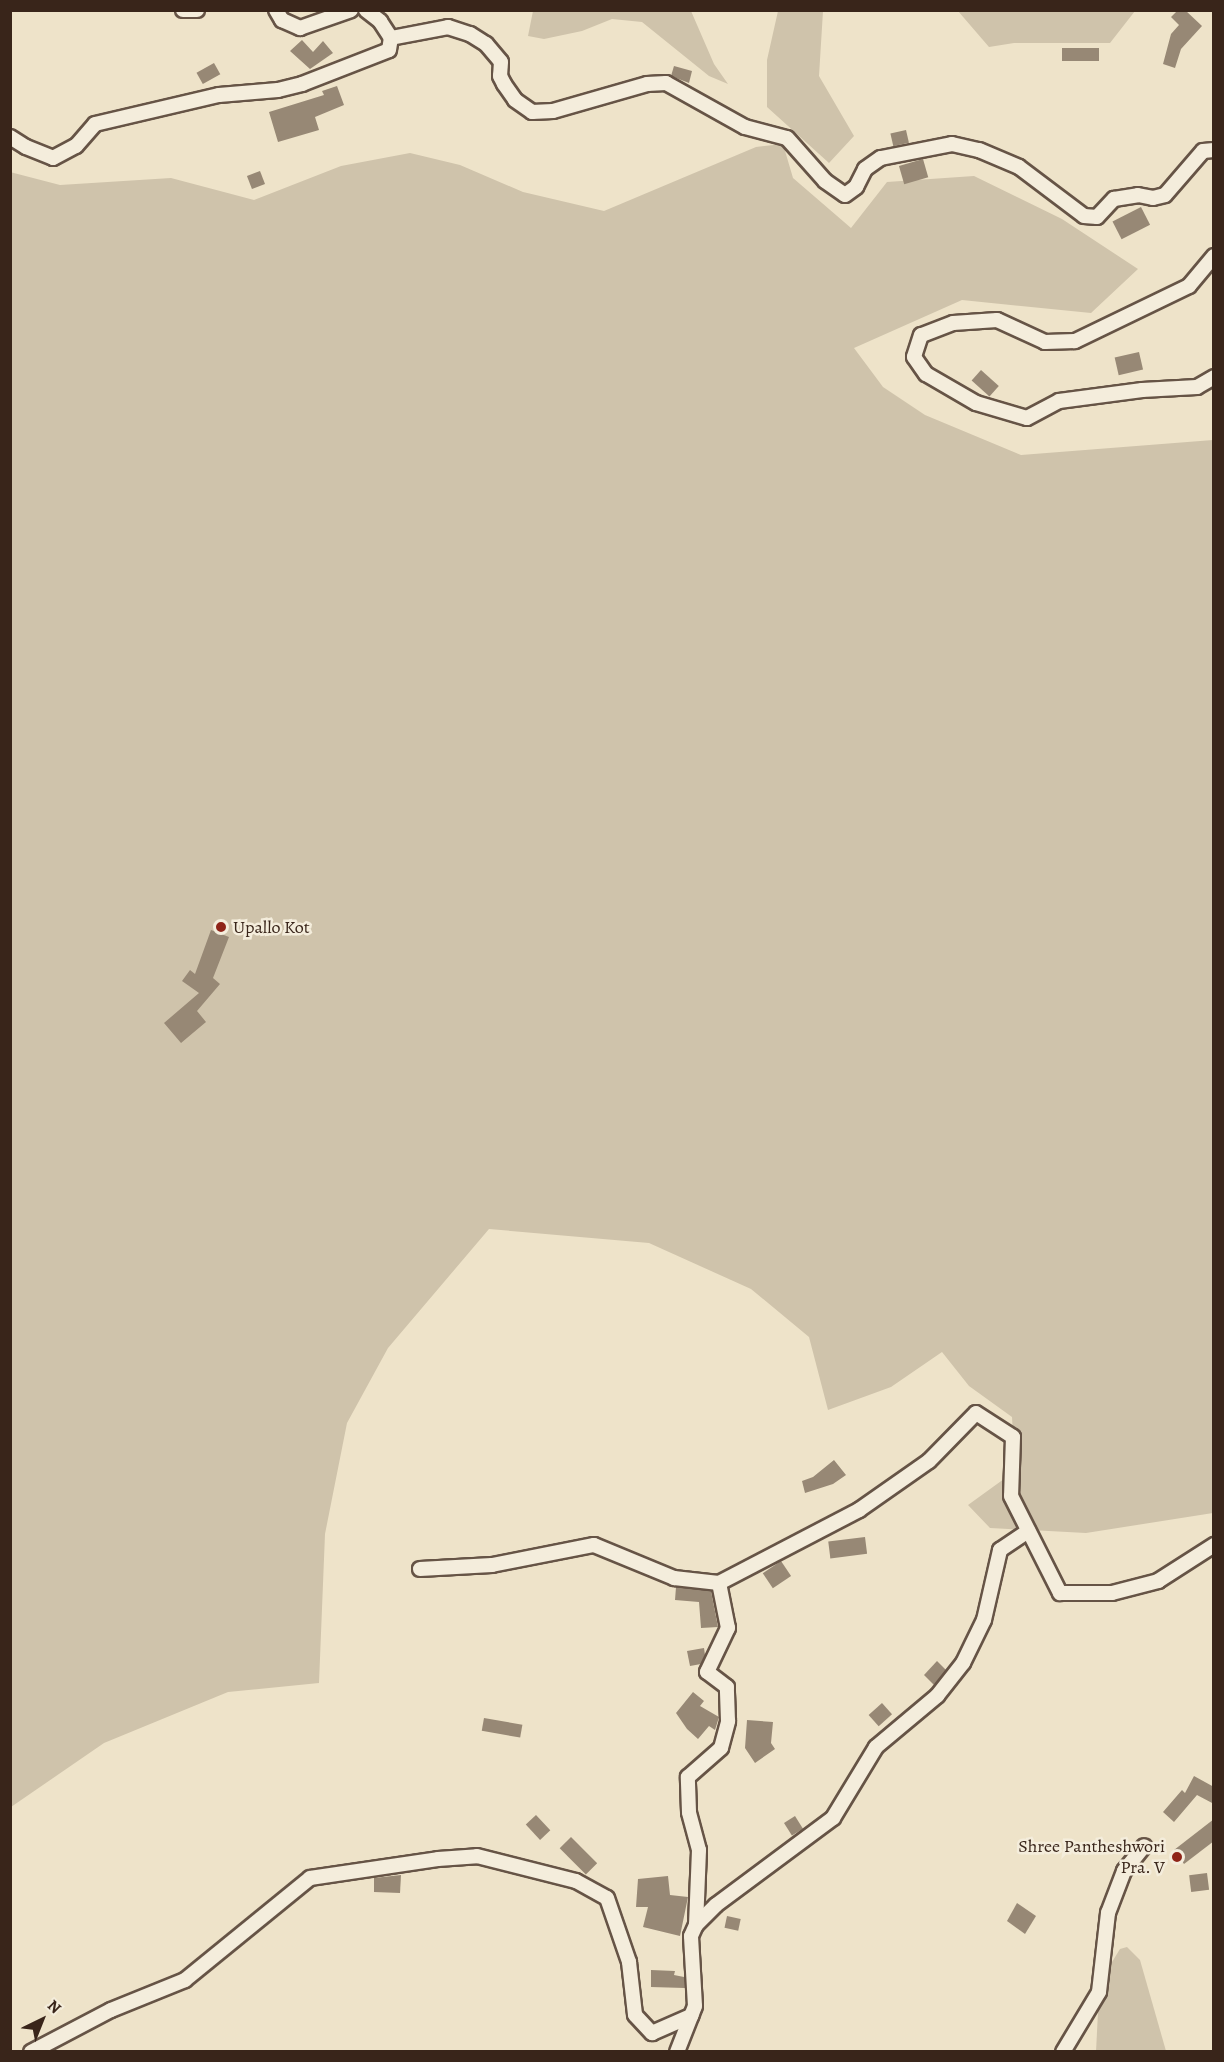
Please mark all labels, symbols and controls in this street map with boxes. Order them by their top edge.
place label: Upallo Kot [233,916,310,938]
marker: Upallo Kot [214,920,228,934]
place label: Shree Pantheshwori Pra. V [1018,1836,1165,1878]
marker: Shree Pantheshwori Pra. V [1170,1850,1184,1864]
north arrow [12,1990,72,2050]
text: N [43,1995,66,2019]

